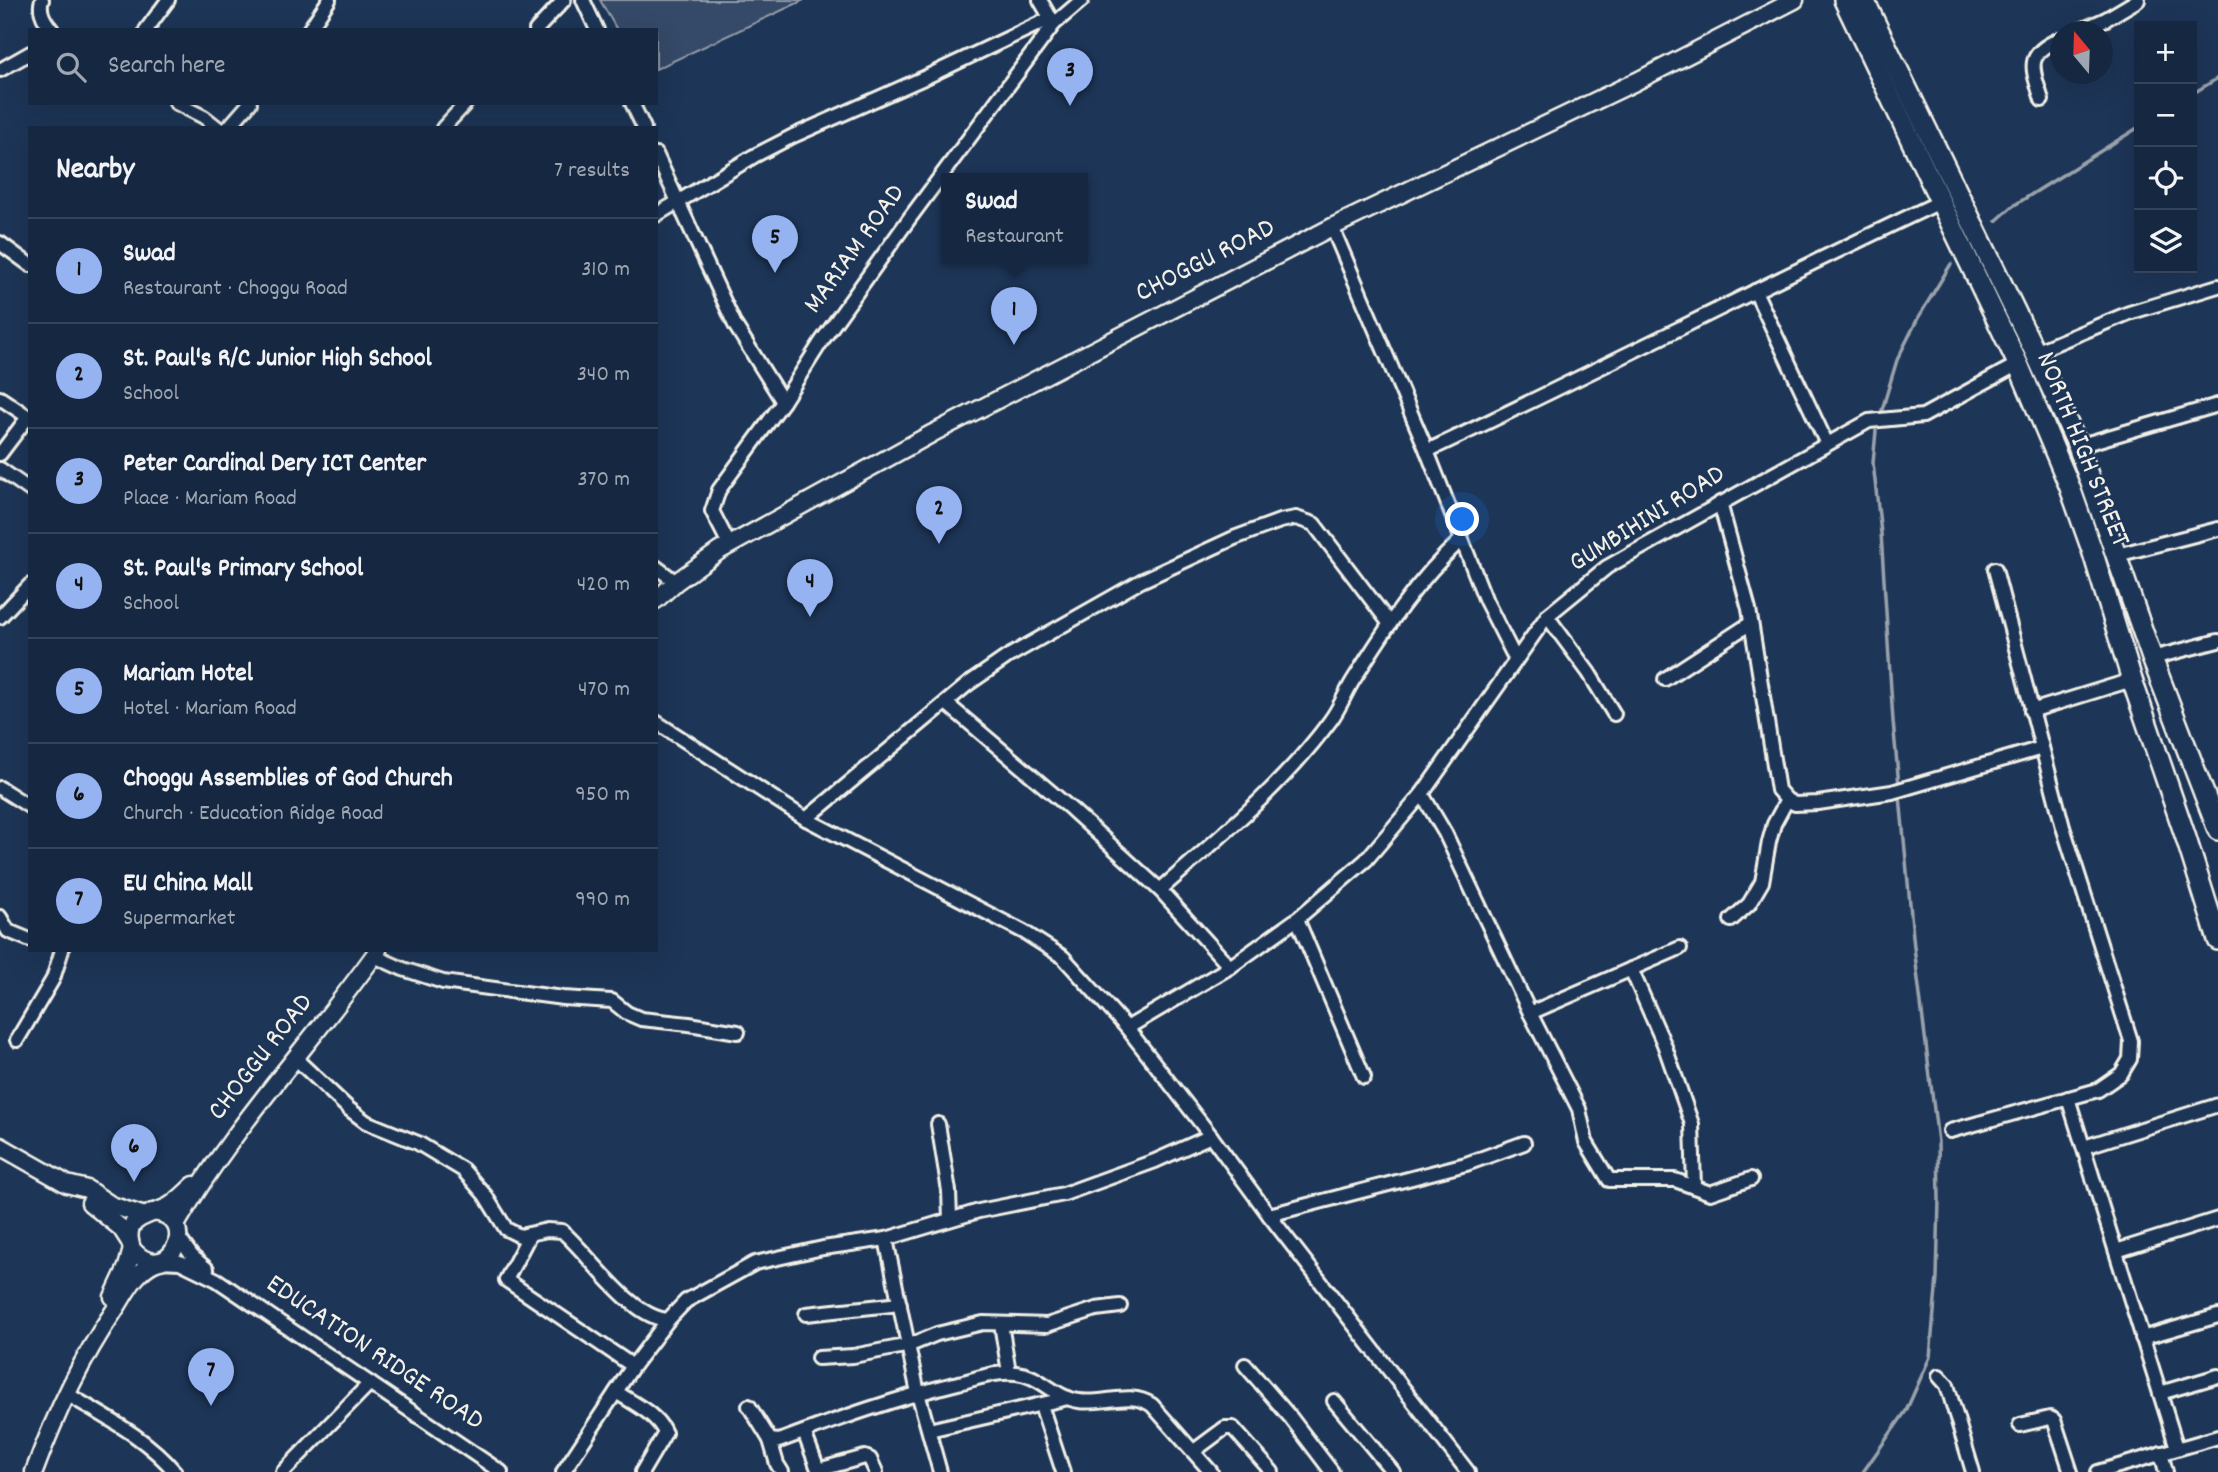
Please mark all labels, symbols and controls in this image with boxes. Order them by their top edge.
north arrow [2050,21,2113,84]
map controls [2134,21,2197,273]
button: + [2134,21,2197,84]
search box [28,28,658,105]
icon: search [52,48,90,86]
text: Search here [108,48,226,85]
pin: 3 [1047,48,1093,106]
button: − [2134,84,2197,147]
button: locate [2134,147,2197,210]
text: Nearby [56,150,134,193]
text: 7 results [554,155,630,188]
popup [941,173,1088,264]
street label: MARIAM ROAD [795,177,917,323]
text: Swad [965,184,1018,221]
street label: CHOGGU ROAD [1129,210,1283,314]
button: layers [2134,210,2197,273]
pin: 5 [752,215,798,273]
text: Restaurant [965,221,1064,254]
text: Swad [123,236,176,273]
text: 1 [76,254,82,287]
text: 310 m [581,254,630,287]
text: Restaurant · Choggu Road [123,273,348,306]
pin: 1 [991,287,1037,345]
text: St. Paul's R/C Junior High School [123,341,432,378]
street label: NORTH HIGH STREET [2024,346,2138,554]
text: 2 [74,359,84,392]
text: 340 m [577,359,630,392]
text: School [123,378,179,411]
text: Peter Cardinal Dery ICT Center [123,446,426,483]
street label: GUMBIHINI ROAD [1562,456,1734,584]
text: 3 [74,464,84,497]
text: 370 m [577,464,630,497]
text: Place · Mariam Road [123,483,297,516]
pin: 2 [916,486,962,544]
your location [1445,502,1479,536]
text: St. Paul's Primary School [123,551,363,588]
pin: 4 [787,559,833,617]
text: 4 [74,569,84,602]
text: 420 m [577,569,630,602]
text: School [123,588,179,621]
text: Mariam Hotel [123,656,253,693]
text: 5 [74,674,84,707]
text: 470 m [578,674,630,707]
text: Hotel · Mariam Road [123,693,297,726]
text: Choggu Assemblies of God Church [123,761,453,798]
text: 6 [73,779,85,812]
text: 950 m [575,779,630,812]
text: Church · Education Ridge Road [123,798,384,831]
text: EU China Mall [123,866,253,903]
text: 7 [75,884,83,917]
text: 990 m [575,884,630,917]
text: Supermarket [123,903,235,936]
street label: CHOGGU ROAD [199,986,325,1130]
pin: 6 [111,1124,157,1182]
street label: EDUCATION RIDGE ROAD [257,1266,491,1442]
pin: 7 [188,1348,234,1406]

